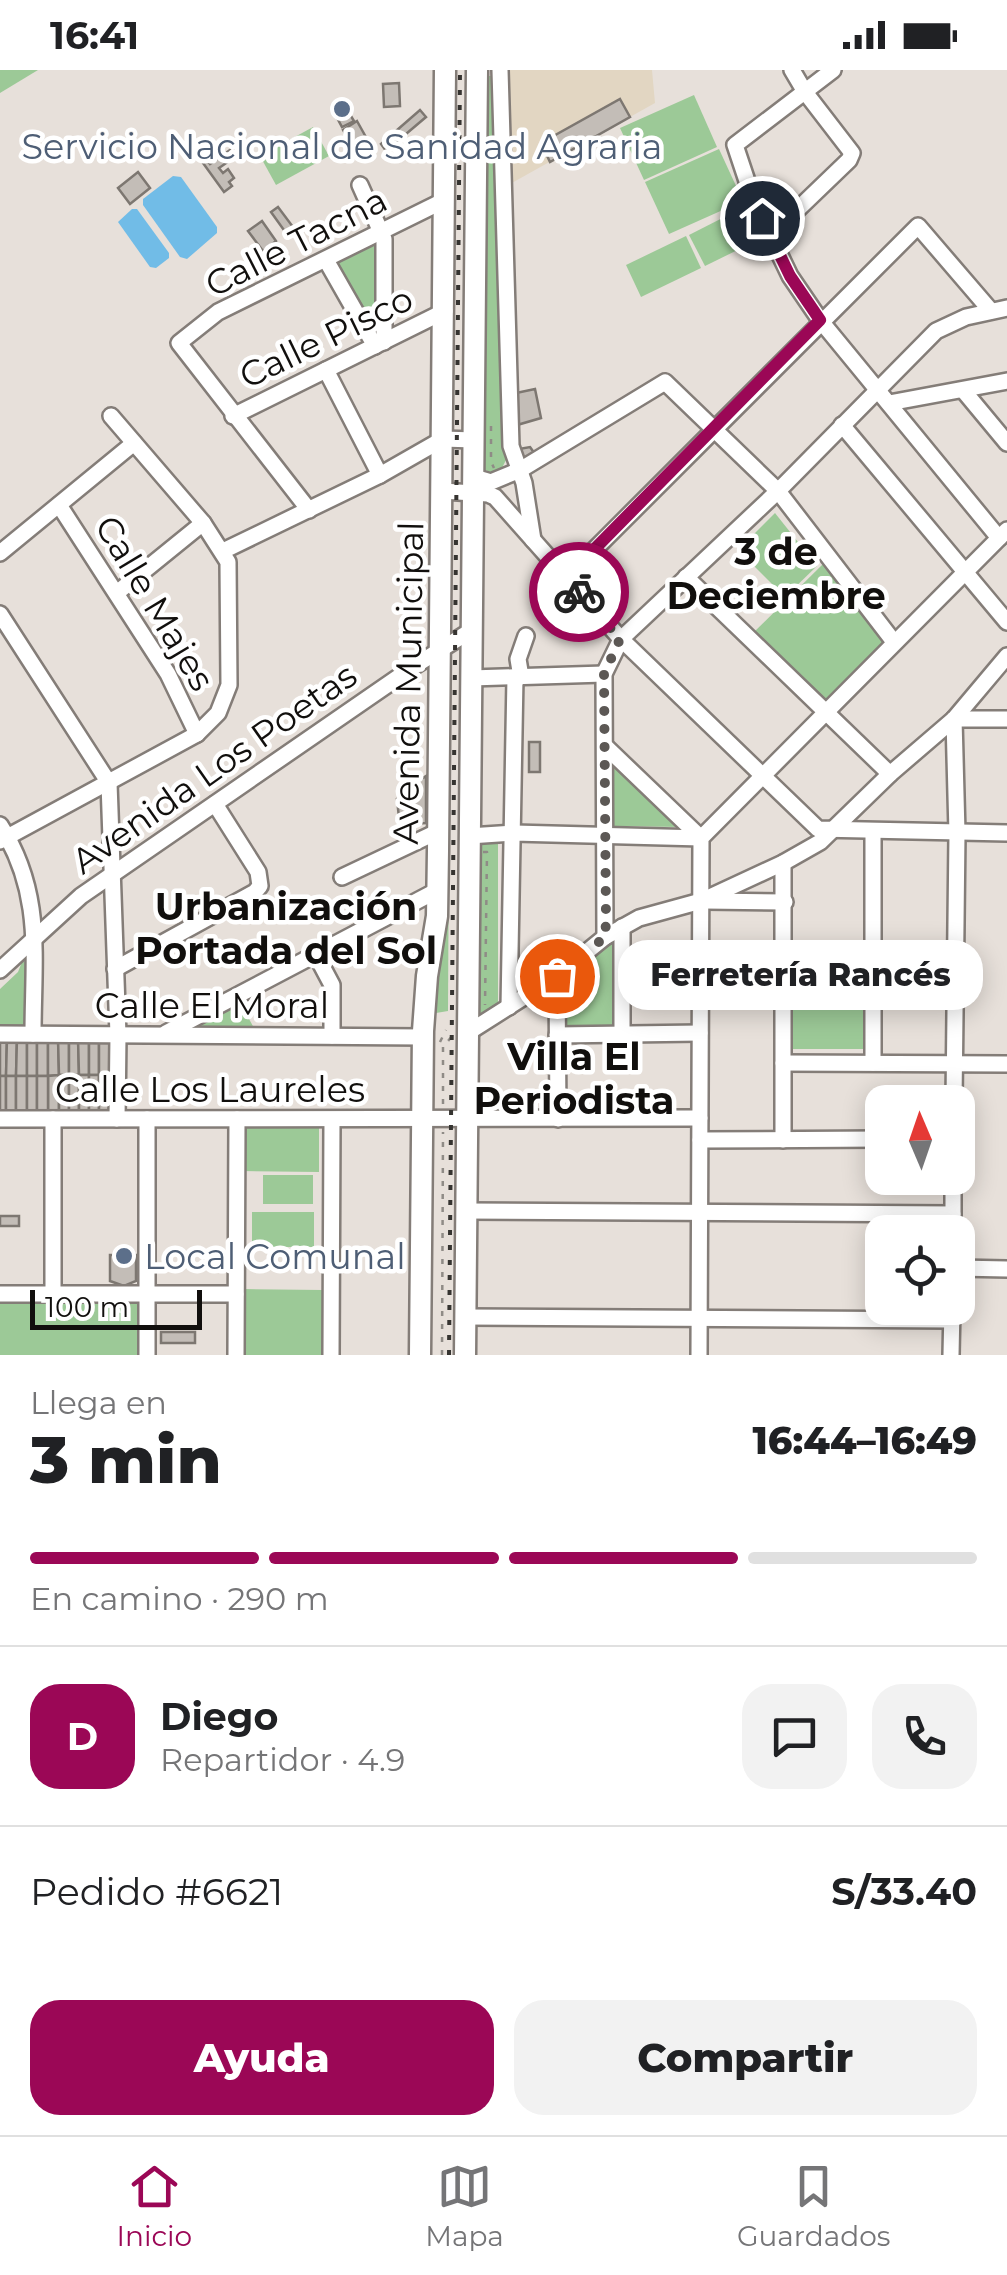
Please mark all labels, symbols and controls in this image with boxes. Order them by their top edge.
text: 16:41 [50,12,139,59]
marker: Servicio Nacional de Sanidad Agraria [331,98,353,120]
place label: Servicio Nacional de Sanidad Agraria [22,125,662,168]
pin [720,176,805,261]
street label: Calle Tacna [198,178,394,306]
icon: home [735,191,790,246]
street label: Calle Pisco [232,277,420,397]
street label: Calle Majes [86,508,224,698]
street label: Avenida Municipal [384,521,432,845]
district label: 3 de Deciembre [666,528,886,619]
courier [529,542,629,642]
icon: bike [552,565,607,620]
street label: Avenida Los Poetas [63,653,365,883]
district label: Urbanización Portada del Sol [135,883,437,974]
pin [515,934,600,1019]
callout: Ferretería Rancés [617,941,982,1011]
icon: bag [530,949,585,1004]
text: Ferretería Rancés [650,955,951,994]
street label: Calle El Moral [95,984,329,1027]
district label: Villa El Periodista [473,1033,675,1124]
street label: Calle Los Laureles [55,1068,365,1111]
north arrow [865,1085,975,1195]
map controls [865,1085,975,1325]
button: locate [865,1215,975,1325]
place label: Local Comunal [144,1235,406,1278]
marker: Local Comunal [113,1245,135,1267]
scale bar [30,1285,202,1330]
text: 100 m [45,1290,129,1324]
text: Llega en [30,1383,167,1422]
text: 16:44–16:49 [752,1417,977,1464]
text: 3 min [30,1420,222,1499]
text: En camino · 290 m [30,1579,329,1618]
button: chat [742,1684,847,1789]
button: phone [872,1684,977,1789]
text: Diego [160,1693,278,1740]
text: D [67,1713,98,1760]
text: Repartidor · 4.9 [160,1740,405,1779]
text: Pedido #6621 [30,1868,283,1915]
text: S/33.40 [831,1868,977,1915]
button: Ayuda [30,2000,494,2115]
button: Compartir [514,2000,977,2115]
tab: Inicio [117,2159,192,2253]
tab: Mapa [425,2159,504,2253]
tab: Guardados [737,2159,890,2253]

